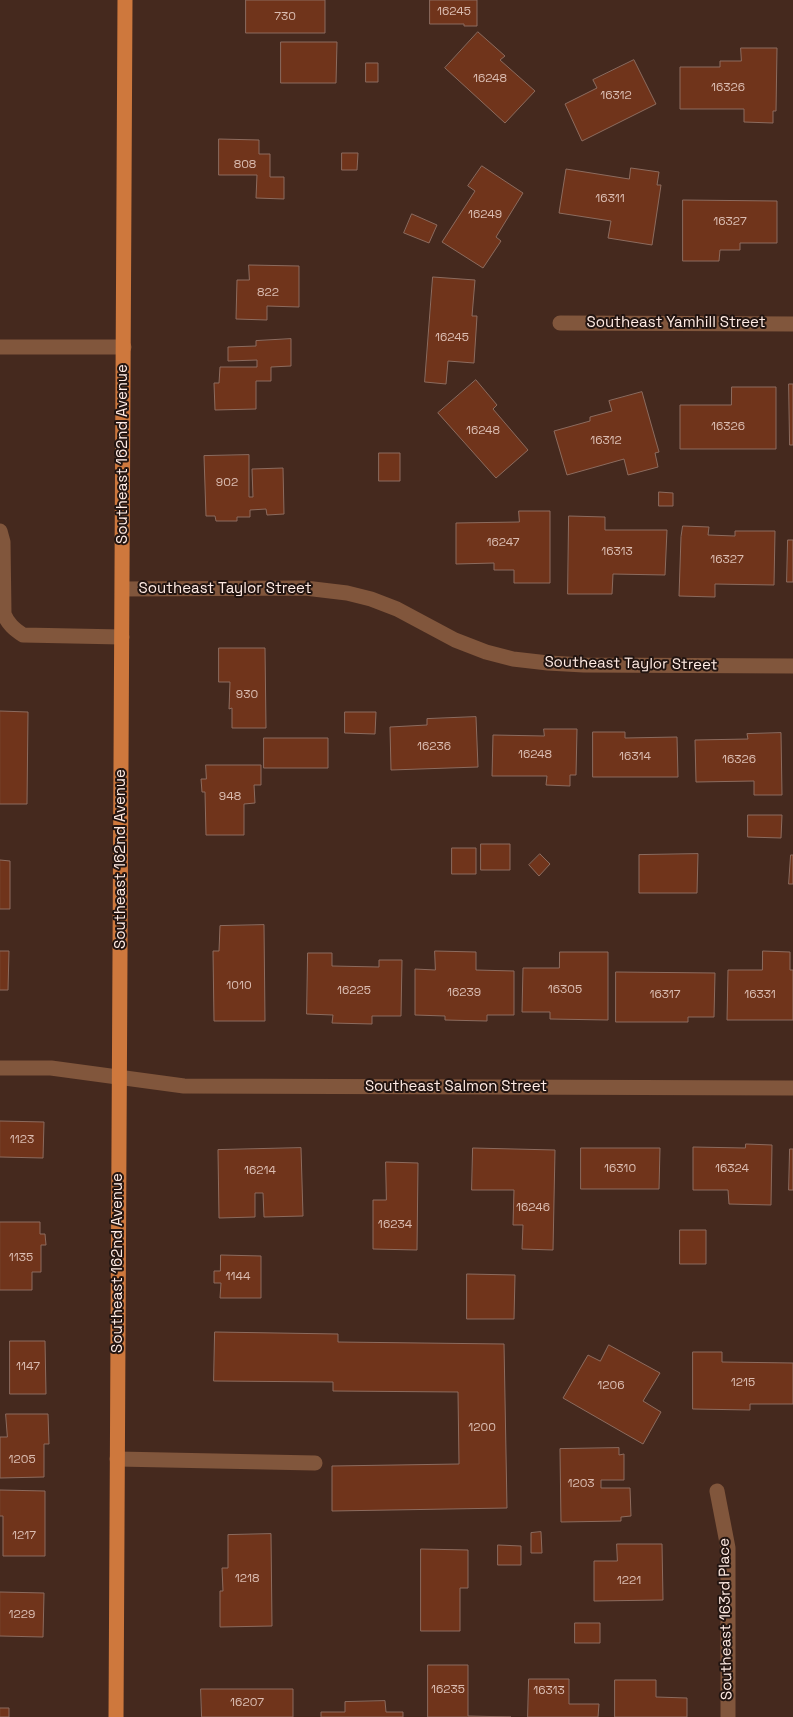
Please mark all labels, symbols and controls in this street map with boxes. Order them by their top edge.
house number: 16245 [437,5,471,19]
house number: 730 [274,10,296,24]
house number: 16248 [473,72,507,86]
house number: 16326 [711,81,745,95]
house number: 16312 [600,89,632,103]
house number: 808 [234,158,256,172]
house number: 16311 [595,192,625,206]
house number: 16249 [468,208,502,222]
house number: 16327 [713,215,747,229]
house number: 822 [257,286,279,300]
street label: Southeast Yamhill Street [586,314,766,332]
house number: 16245 [435,331,469,345]
street label: Southeast 162nd Avenue [114,364,132,544]
house number: 16326 [711,420,745,434]
house number: 16248 [466,424,500,438]
house number: 16312 [590,434,622,448]
house number: 902 [216,476,238,490]
house number: 16247 [486,536,520,550]
house number: 16313 [601,545,633,559]
house number: 16327 [710,553,744,567]
street label: Southeast Taylor Street [138,580,312,598]
street label: Southeast Taylor Street [544,653,718,675]
house number: 930 [236,688,258,702]
house number: 16236 [417,740,451,754]
house number: 16248 [518,748,552,762]
house number: 16314 [619,750,651,764]
house number: 16326 [722,753,756,767]
street label: Southeast 162nd Avenue [112,769,130,949]
house number: 948 [219,790,241,804]
house number: 1010 [226,979,252,993]
house number: 16305 [548,983,582,997]
house number: 16225 [337,984,371,998]
house number: 16239 [447,986,481,1000]
house number: 16317 [649,988,681,1002]
house number: 16331 [744,988,776,1002]
street label: Southeast Salmon Street [365,1078,547,1096]
house number: 1123 [10,1133,34,1147]
house number: 16310 [604,1162,636,1176]
house number: 16324 [715,1162,749,1176]
house number: 16214 [244,1164,276,1178]
street label: Southeast 162nd Avenue [109,1173,127,1353]
house number: 16246 [516,1201,550,1215]
house number: 16234 [378,1218,412,1232]
house number: 1135 [9,1251,33,1265]
house number: 1144 [225,1270,251,1284]
house number: 1147 [16,1360,40,1374]
house number: 1215 [731,1376,755,1390]
house number: 1206 [597,1379,625,1393]
house number: 1200 [468,1421,496,1435]
house number: 1205 [8,1453,36,1467]
house number: 1203 [567,1477,595,1491]
house number: 1217 [12,1529,36,1543]
street label: Southeast 163rd Place [716,1538,736,1700]
house number: 1218 [235,1572,259,1586]
house number: 1221 [617,1574,641,1588]
house number: 1229 [9,1608,35,1622]
house number: 16235 [431,1683,465,1697]
house number: 16313 [533,1684,565,1698]
house number: 16207 [230,1696,264,1710]

